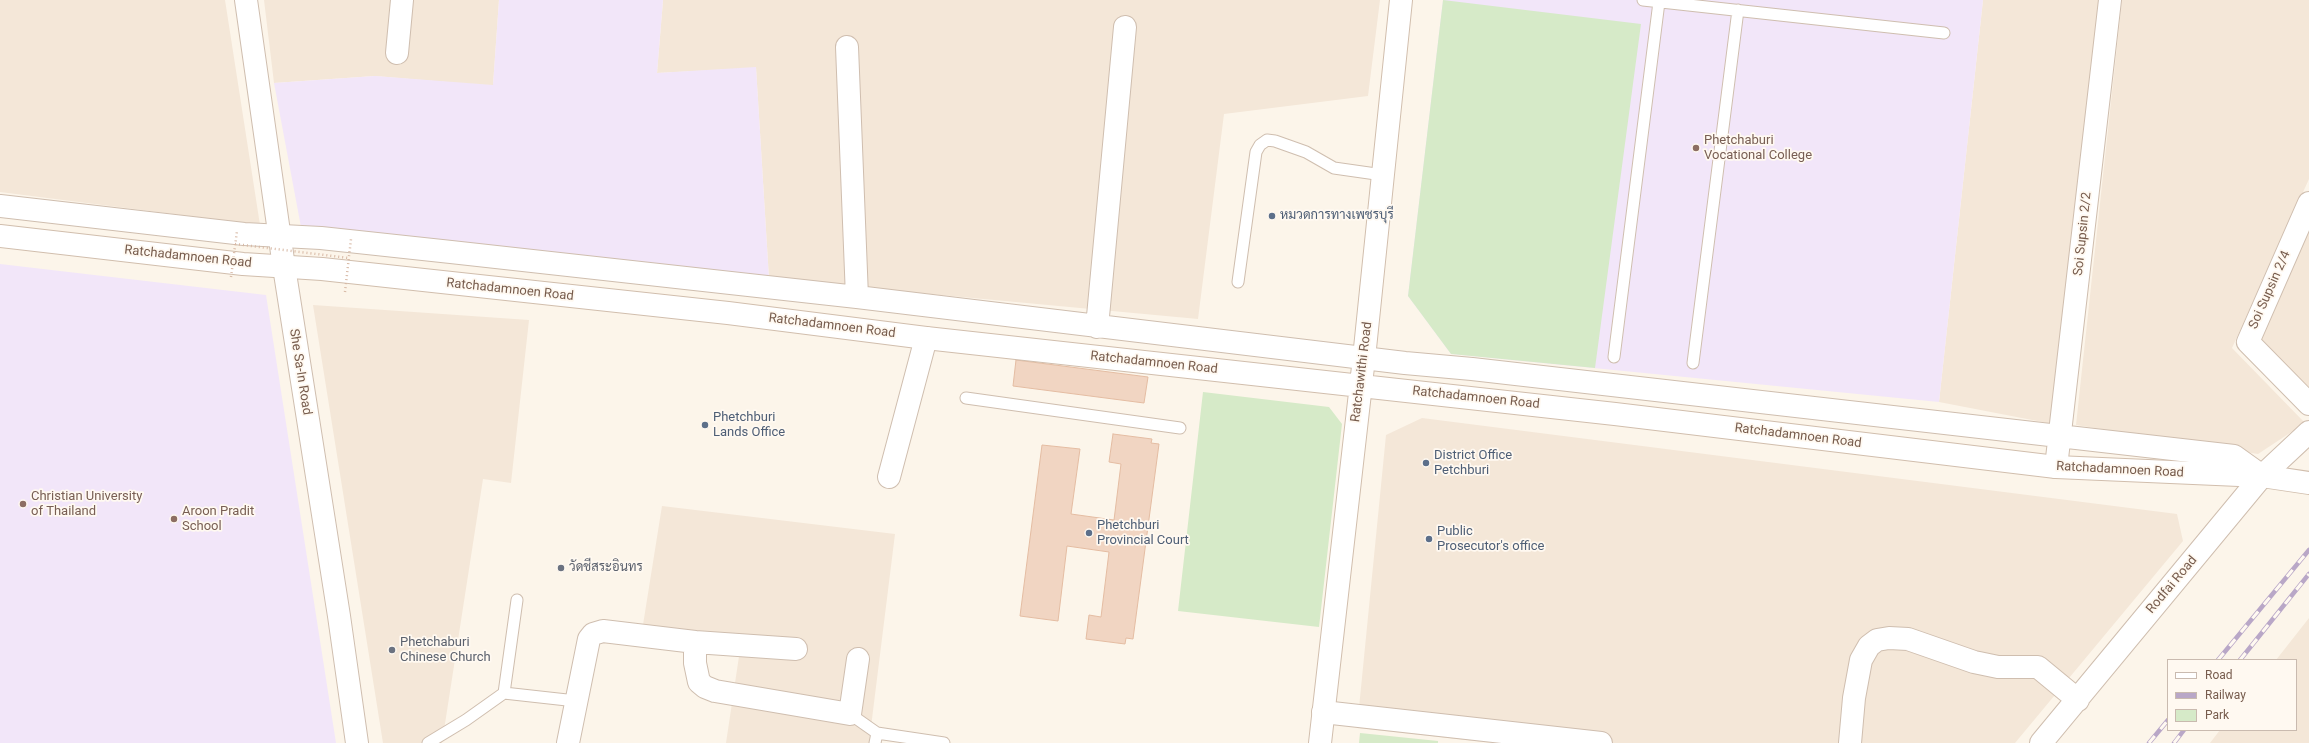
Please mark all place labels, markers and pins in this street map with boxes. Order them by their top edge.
place label: Phetchaburi Vocational College [1704,133,1812,164]
marker: Phetchaburi Vocational College [1691,143,1701,153]
place label: หมวดการทางเพชรบุรี [1280,208,1394,224]
marker: หมวดการทางเพชรบุรี [1267,211,1277,221]
place label: Phetchburi Lands Office [713,410,785,441]
marker: Phetchburi Lands Office [700,420,710,430]
place label: District Office Petchburi [1434,448,1512,479]
marker: District Office Petchburi [1421,458,1431,468]
place label: Christian University of Thailand [31,489,142,520]
marker: Christian University of Thailand [18,499,28,509]
place label: Aroon Pradit School [182,504,254,535]
marker: Aroon Pradit School [169,514,179,524]
place label: Phetchburi Provincial Court [1097,518,1189,549]
place label: Public Prosecutor's office [1437,524,1544,555]
marker: Phetchburi Provincial Court [1084,528,1094,538]
marker: Public Prosecutor's office [1424,534,1434,544]
place label: วัดชีสระอินทร [569,560,643,576]
marker: วัดชีสระอินทร [556,563,566,573]
place label: Phetchaburi Chinese Church [400,635,491,666]
marker: Phetchaburi Chinese Church [387,645,397,655]

